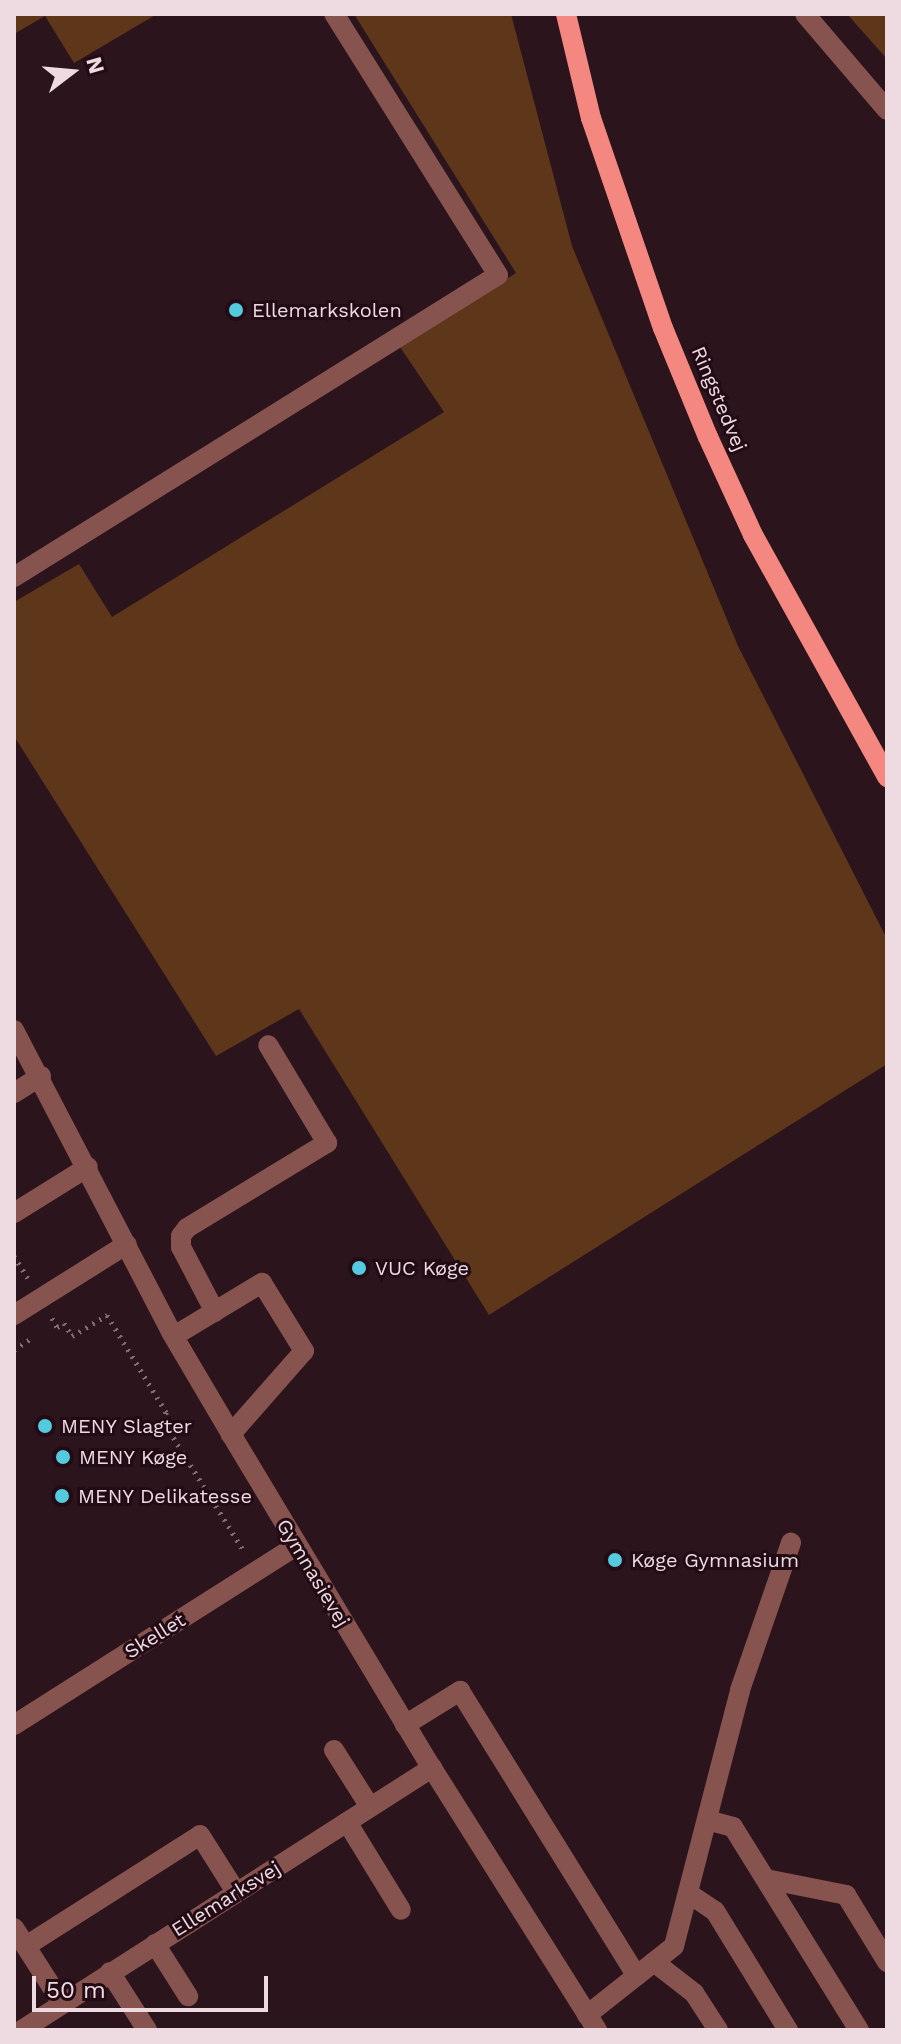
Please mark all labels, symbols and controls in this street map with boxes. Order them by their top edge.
north arrow [32,32,112,112]
text: N [81,54,110,77]
place label: Ellemarkskolen [252,298,402,322]
marker: Ellemarkskolen [227,301,245,319]
street label: Ringstedvej [686,343,752,455]
place label: VUC Køge [375,1256,469,1280]
marker: VUC Køge [350,1259,368,1277]
place label: MENY Slagter [61,1414,193,1438]
marker: MENY Slagter [36,1417,54,1435]
place label: MENY Køge [79,1445,188,1469]
marker: MENY Køge [54,1448,72,1466]
place label: MENY Delikatesse [78,1484,253,1508]
marker: MENY Delikatesse [53,1487,71,1505]
street label: Gymnasievej [271,1515,355,1631]
place label: Køge Gymnasium [631,1548,799,1572]
marker: Køge Gymnasium [606,1551,624,1569]
street label: Skellet [120,1608,190,1664]
street label: Ellemarksvej [167,1856,285,1942]
scale bar [36,1960,272,2010]
text: 50 m [46,1976,106,2004]

